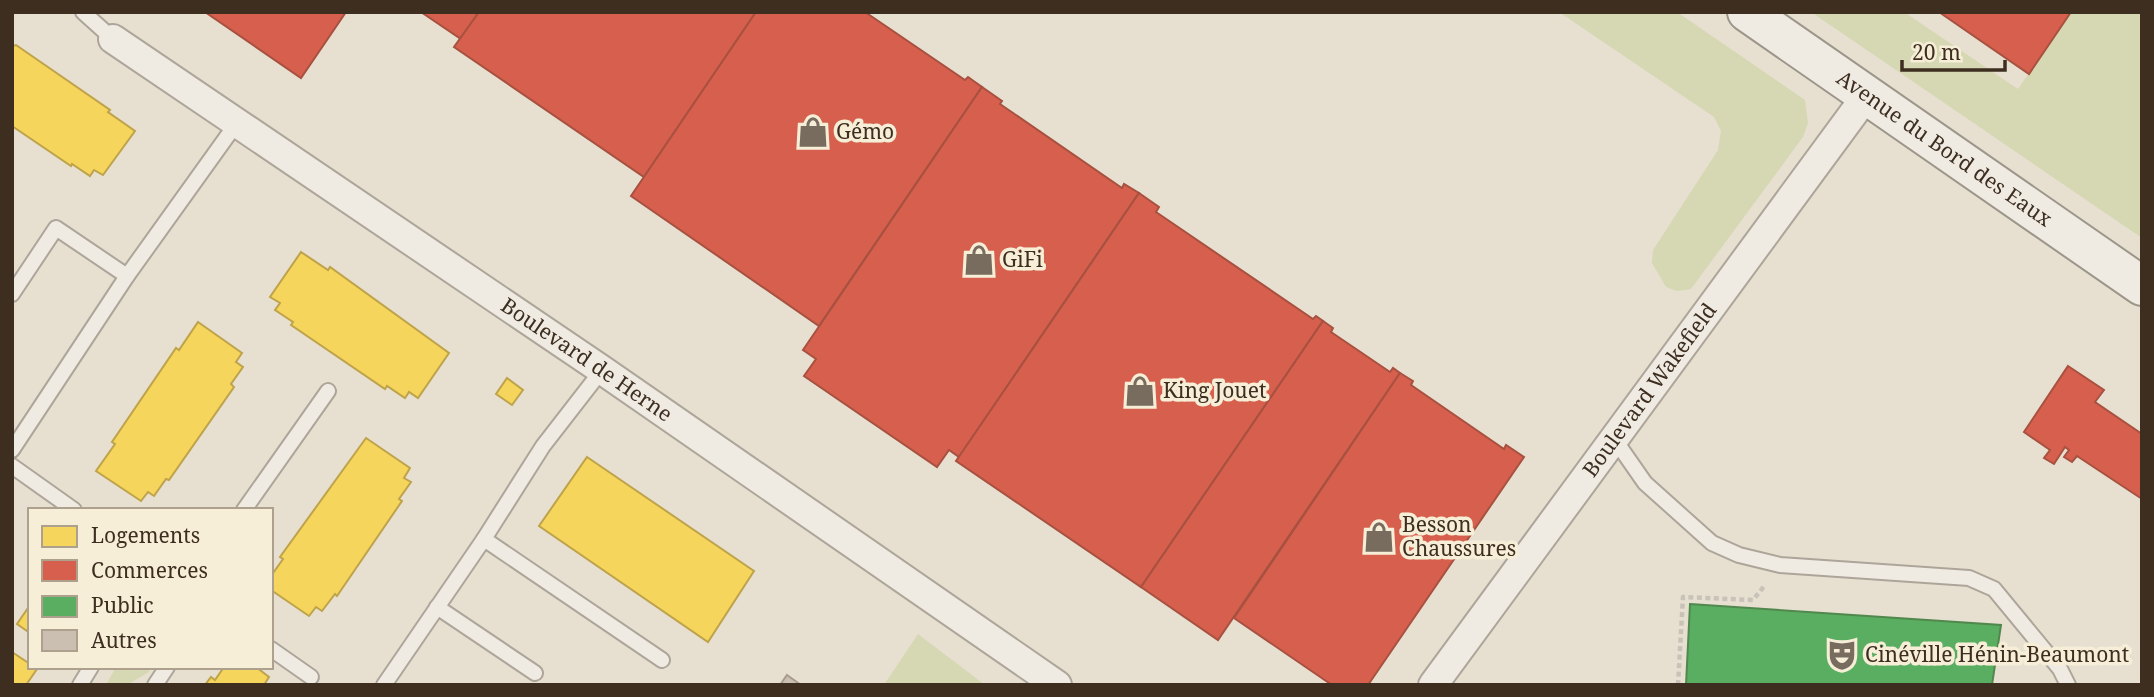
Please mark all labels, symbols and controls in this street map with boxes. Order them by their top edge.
scale bar [1902,28,2005,72]
text: 20 m [1912,38,1961,66]
street label: Avenue du Bord des Eaux [1832,64,2059,233]
shop icon: Gémo [796,115,830,149]
place label: Gémo [836,117,894,145]
shop icon: GiFi [962,243,996,277]
place label: GiFi [1002,245,1043,273]
street label: Boulevard de Herne [496,291,678,428]
street label: Boulevard Wakefield [1576,297,1722,482]
shop icon: King Jouet [1123,374,1157,408]
place label: King Jouet [1163,376,1266,404]
legend [28,508,273,669]
place label: Besson Chaussures [1402,510,1516,562]
shop icon: Besson Chaussures [1362,520,1396,554]
text: Logements [91,521,200,549]
text: Commerces [91,556,208,584]
text: Public [91,591,153,619]
text: Autres [91,626,157,654]
theatre icon: Cinéville Hénin-Beaumont [1825,638,1859,672]
place label: Cinéville Hénin-Beaumont [1865,640,2129,668]

